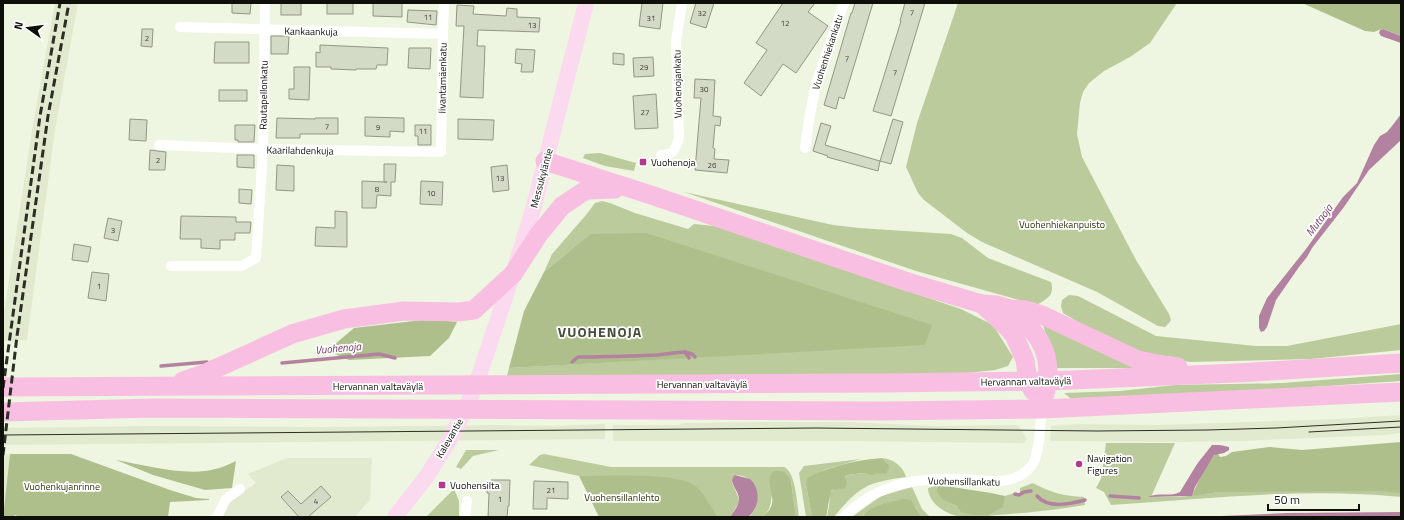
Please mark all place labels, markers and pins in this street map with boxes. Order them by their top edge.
place label: Vuohenoja [651,155,695,170]
marker: Vuohenoja [638,157,648,167]
place label: Navigation Figures [1087,451,1132,478]
marker: Navigation Figures [1074,459,1084,469]
place label: Vuohensilta [450,478,500,493]
marker: Vuohensilta [437,480,447,490]

